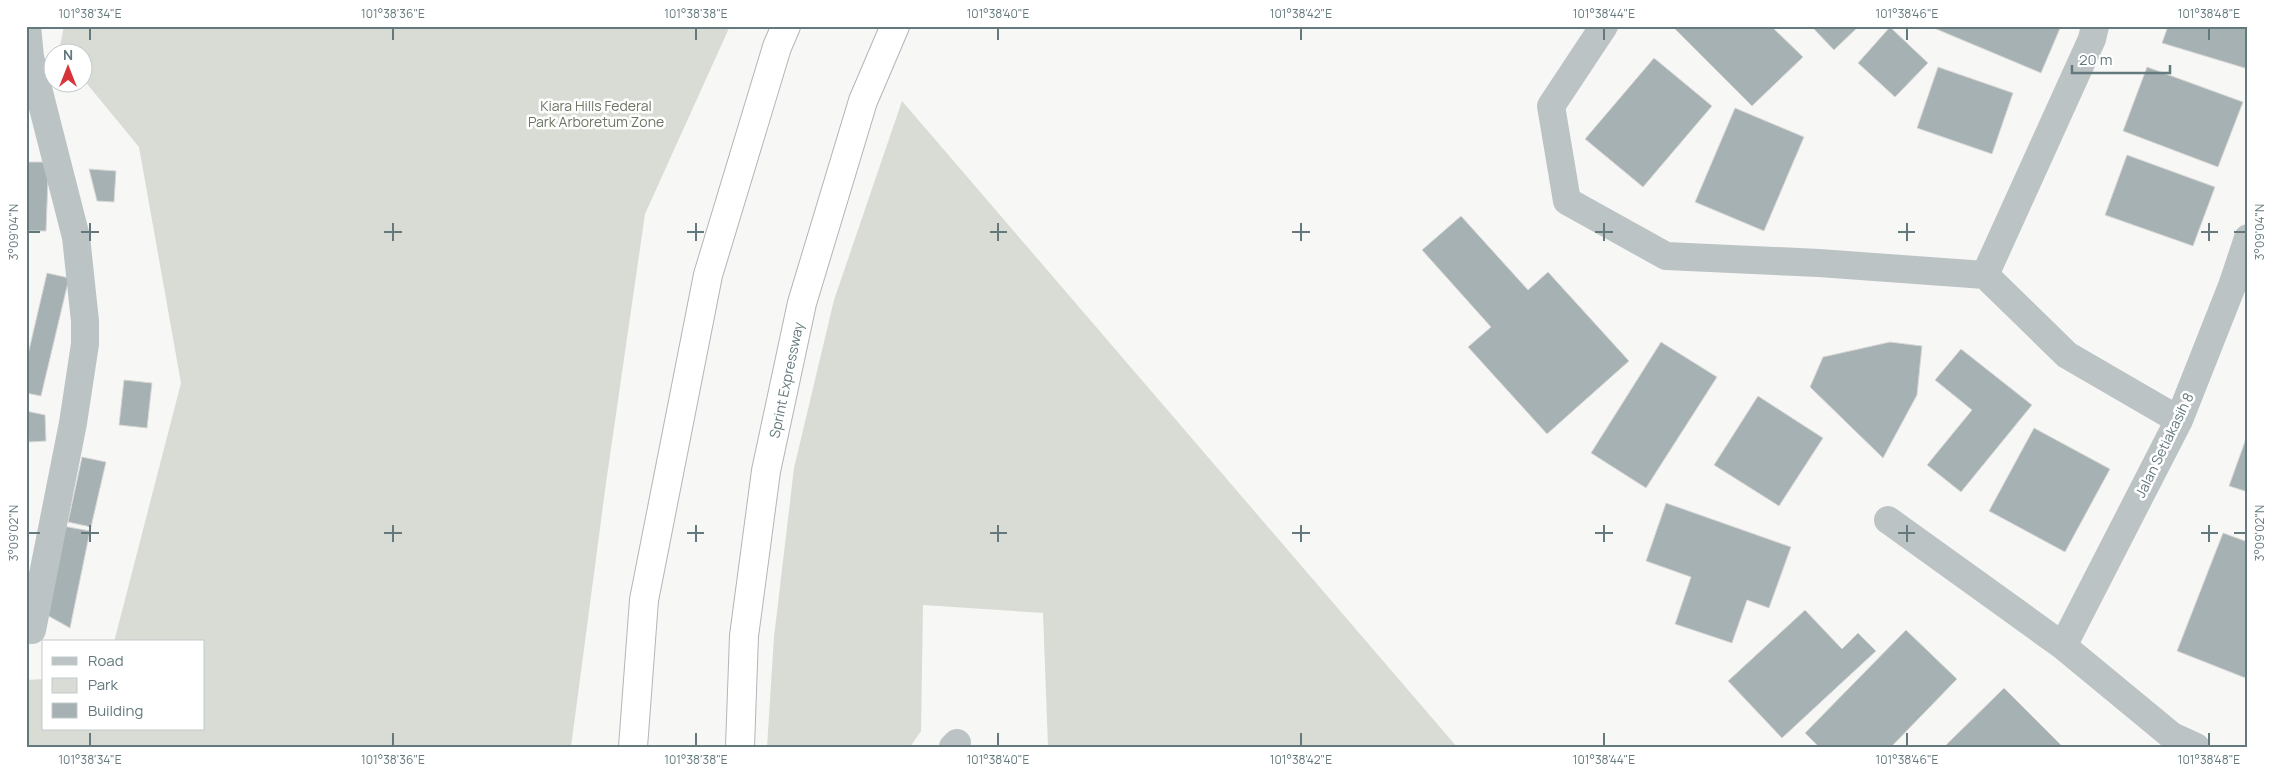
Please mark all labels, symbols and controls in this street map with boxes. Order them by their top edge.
text: 101°38'34"E [58,5,122,22]
text: 101°38'36"E [361,5,425,22]
text: 101°38'38"E [664,5,728,22]
text: 101°38'40"E [967,5,1030,22]
text: 101°38'42"E [1270,5,1332,22]
text: 101°38'44"E [1573,5,1635,22]
text: 101°38'46"E [1876,5,1939,22]
text: 101°38'48"E [2178,5,2240,22]
north arrow [42,42,92,92]
scale bar [2072,42,2169,74]
text: N [63,45,73,64]
text: 20 m [2079,49,2112,70]
park label: Kiara Hills Federal Park Arboretum Zone [528,96,664,131]
text: 3°09'04"N [5,204,22,260]
text: 3°09'04"N [2251,204,2268,260]
street label: Sprint Expressway [764,320,808,440]
street label: Jalan Setiakasih 8 [2130,389,2198,501]
text: 3°09'02"N [5,505,22,561]
text: 3°09'02"N [2251,505,2268,561]
legend [42,640,205,730]
text: Road [88,650,124,671]
text: Park [88,674,118,695]
text: Building [88,700,143,721]
text: 101°38'34"E [58,751,122,768]
text: 101°38'36"E [361,751,425,768]
text: 101°38'38"E [664,751,728,768]
text: 101°38'40"E [967,751,1030,768]
text: 101°38'42"E [1270,751,1332,768]
text: 101°38'44"E [1573,751,1635,768]
text: 101°38'46"E [1876,751,1939,768]
text: 101°38'48"E [2178,751,2240,768]

